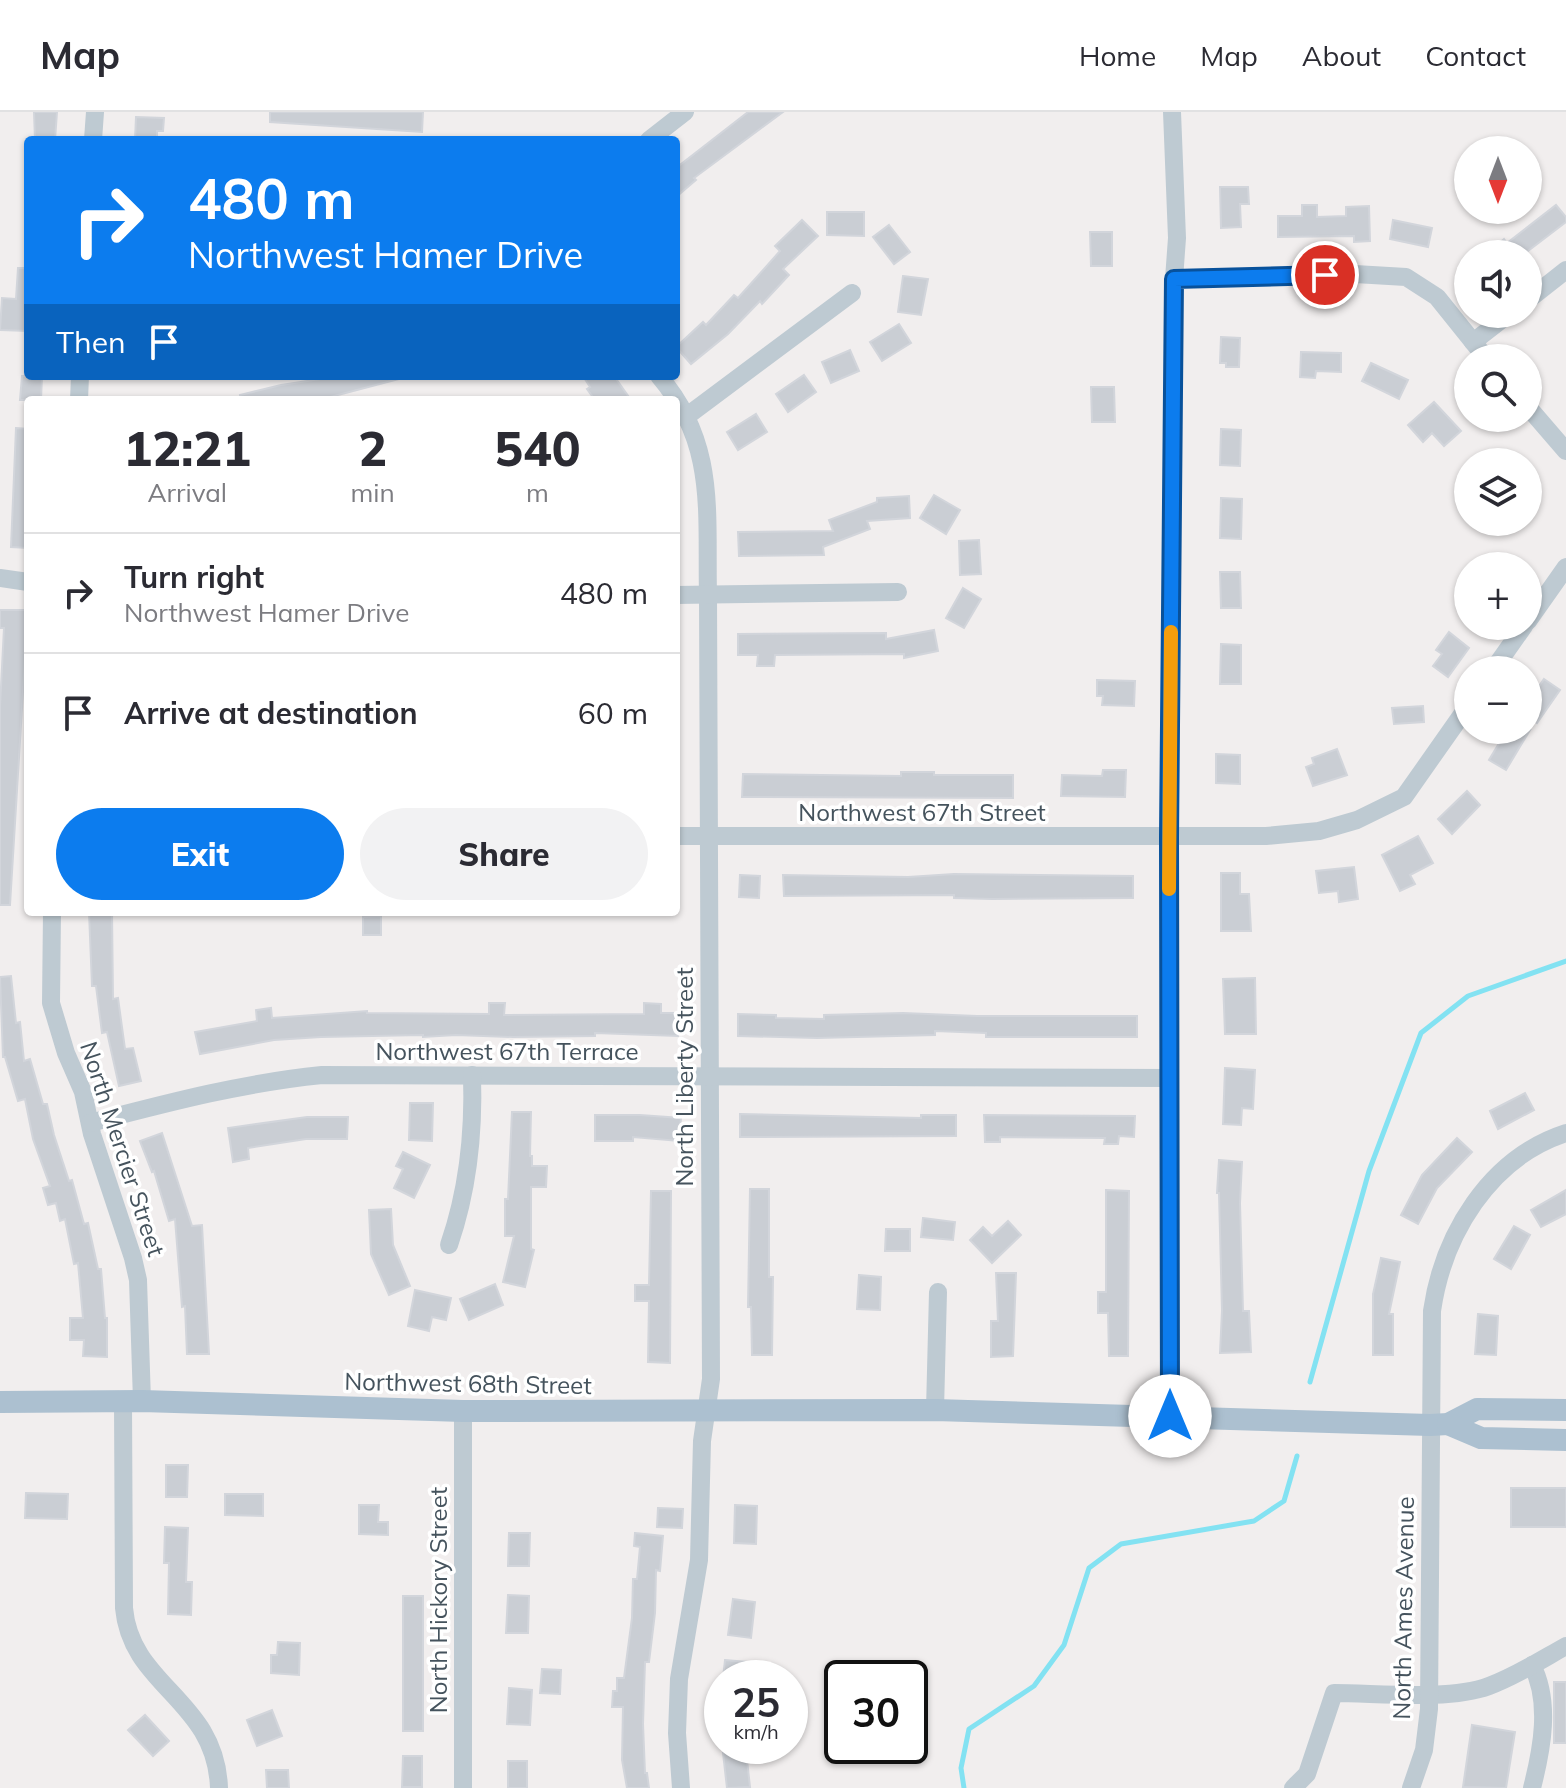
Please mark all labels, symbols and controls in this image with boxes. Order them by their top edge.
text: Map [40,31,120,79]
text: Home [1079,38,1156,73]
text: Map [1200,38,1258,73]
text: About [1302,38,1381,73]
text: Contact [1425,38,1526,73]
north arrow [1454,136,1542,224]
map controls [1454,136,1542,744]
text: 480 m [188,163,355,233]
icon: right [56,168,160,272]
text: Northwest Hamer Drive [188,232,583,277]
button: sound [1454,240,1542,328]
pin [1291,241,1359,309]
icon: arrive [1303,253,1347,297]
icon: arrive [142,320,186,364]
text: Then [56,323,126,361]
button: search [1454,344,1542,432]
text: 12:21 [123,418,251,478]
text: 2 [358,418,387,478]
text: 540 [494,418,581,478]
button: layers [1454,448,1542,536]
text: Arrival [147,476,227,509]
text: min [351,476,395,509]
text: m [526,476,549,509]
button: + [1454,552,1542,640]
text: Turn right [124,558,264,596]
icon: right [56,571,100,615]
text: 480 m [560,574,648,612]
text: Northwest Hamer Drive [124,596,409,629]
button: − [1454,656,1542,744]
icon: arrive [56,691,100,735]
text: Arrive at destination [124,694,418,732]
text: 60 m [578,694,648,732]
street label: Northwest 67th Street [798,797,1046,827]
button: Exit [56,808,344,900]
button: Share [360,808,648,900]
street label: North Liberty Street [669,967,699,1187]
street label: Northwest 67th Terrace [375,1036,639,1066]
street label: North Mercier Street [74,1038,172,1260]
street label: Northwest 68th Street [344,1366,592,1400]
position arrow [1128,1374,1212,1458]
street label: North Hickory Street [423,1487,453,1713]
street label: North Ames Avenue [1386,1496,1420,1720]
speed limit sign: 30 [824,1660,928,1764]
text: 25 [732,1677,780,1727]
text: km/h [733,1719,779,1744]

